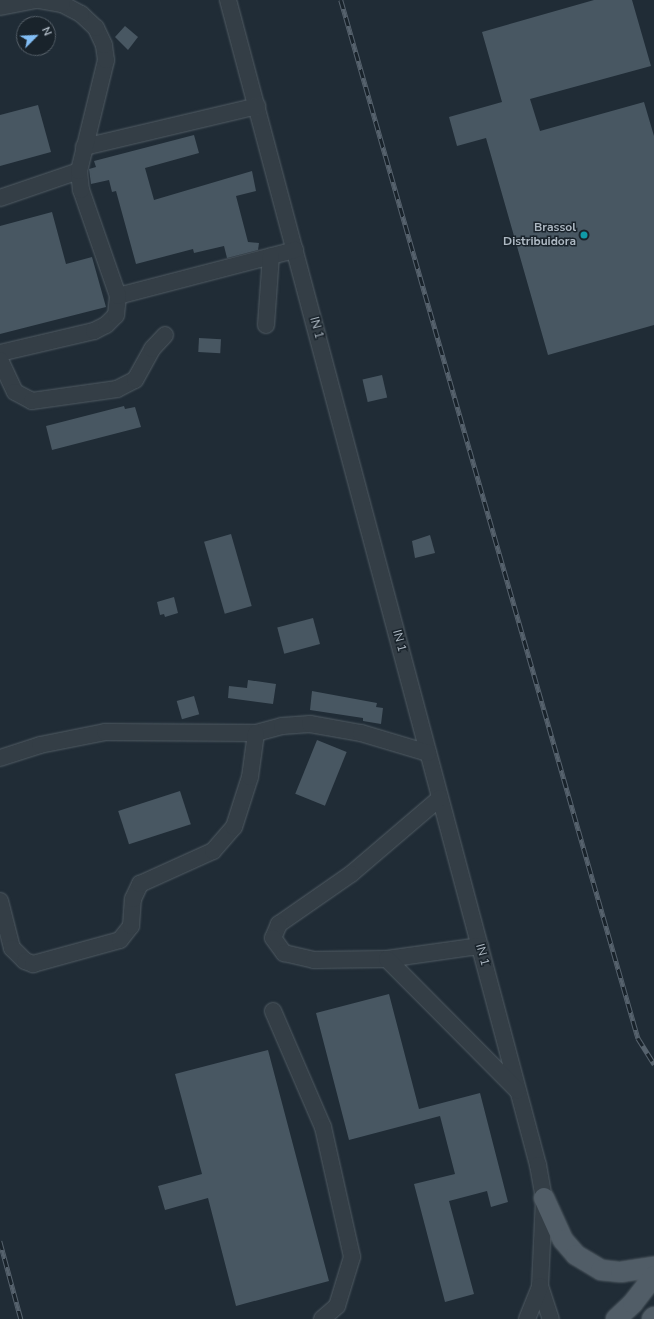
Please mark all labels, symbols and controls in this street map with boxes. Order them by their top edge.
north arrow [16,16,56,56]
text: N [38,25,55,38]
place label: Brassol Distribuidora [503,221,576,249]
marker: Brassol Distribuidora [579,230,589,240]
street label: IN 1 [306,315,326,341]
street label: IN 1 [389,628,409,654]
street label: IN 1 [472,942,492,968]

